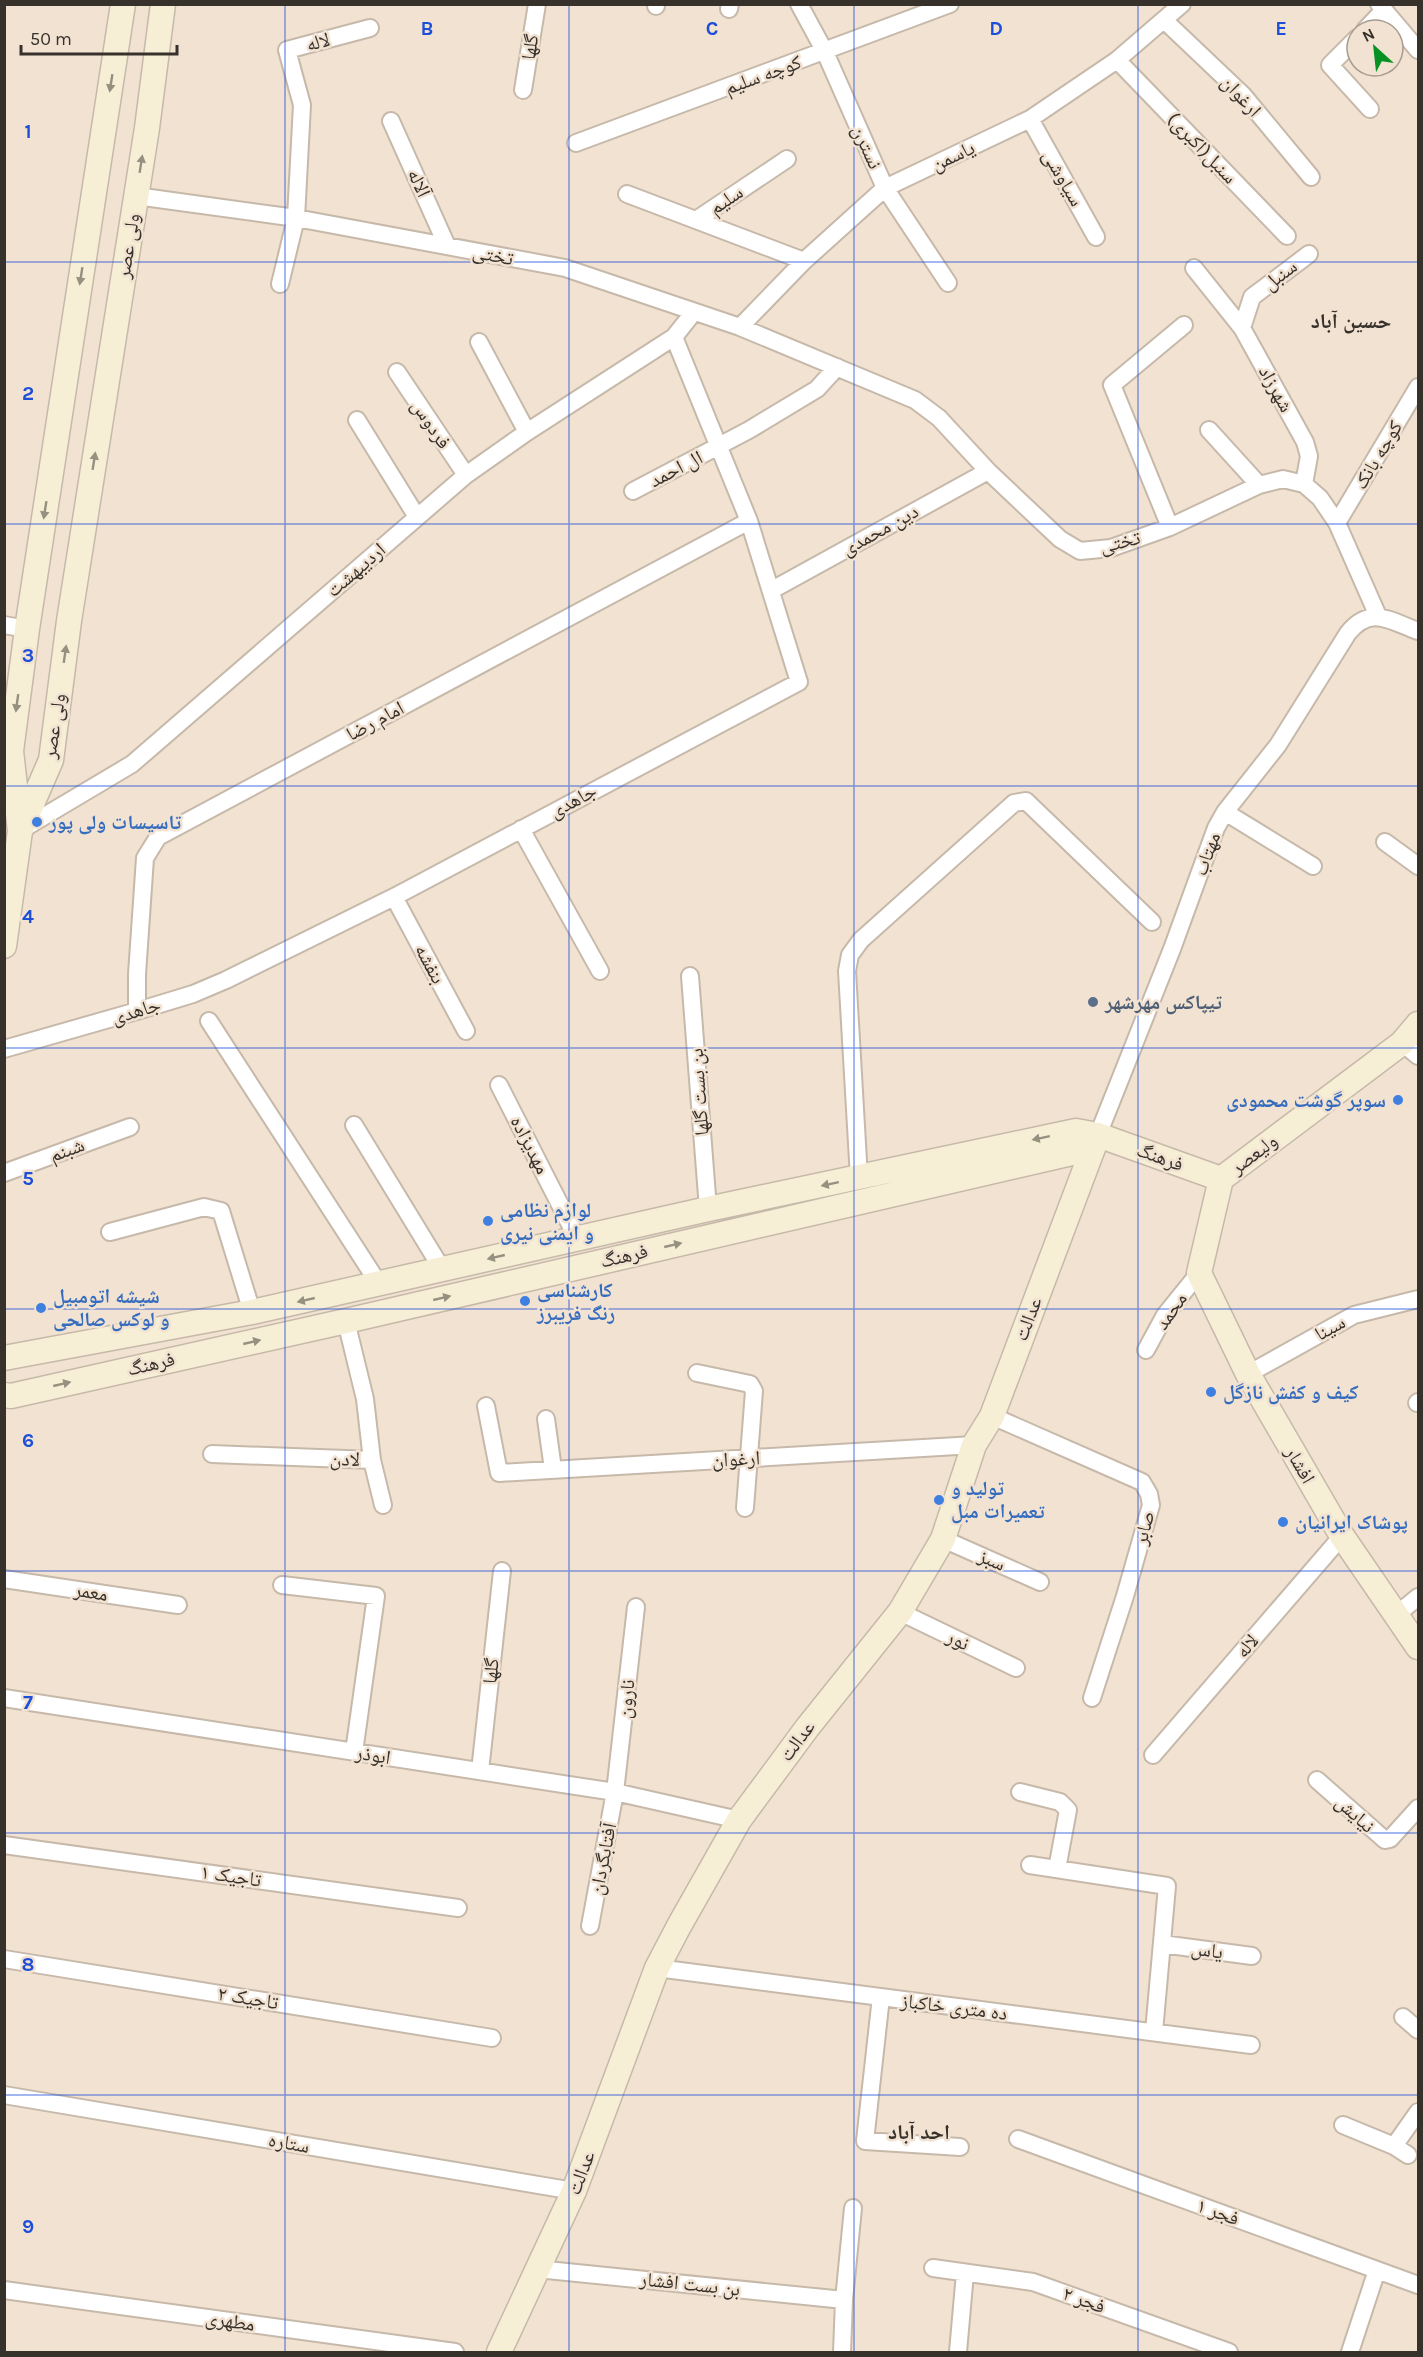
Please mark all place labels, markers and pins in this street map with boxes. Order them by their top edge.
place label: تاسیسات ولی پور [48,811,182,835]
marker: تاسیسات ولی پور [30,815,44,829]
place label: تیپاکس مهرشهر [1104,991,1222,1015]
marker: تیپاکس مهرشهر [1086,995,1100,1009]
place label: سوپر گوشت محمودی [1226,1089,1386,1112]
marker: سوپر گوشت محمودی [1391,1093,1405,1107]
place label: لوازم نظامی و ایمنی نیری [500,1199,594,1246]
marker: لوازم نظامی و ایمنی نیری [481,1214,495,1228]
place label: کارشناسی رنگ فریبرز [536,1279,615,1325]
place label: شیشه اتومبیل و لوکس صالحی [53,1285,170,1332]
marker: کارشناسی رنگ فریبرز [518,1294,532,1308]
marker: شیشه اتومبیل و لوکس صالحی [34,1301,48,1315]
place label: کیف و کفش نازگل [1223,1381,1359,1405]
marker: کیف و کفش نازگل [1204,1385,1218,1399]
place label: تولید و تعمیرات مبل [951,1477,1045,1524]
marker: تولید و تعمیرات مبل [932,1493,946,1507]
place label: پوشاک ایرانیان [1295,1511,1408,1534]
marker: پوشاک ایرانیان [1276,1515,1290,1529]

